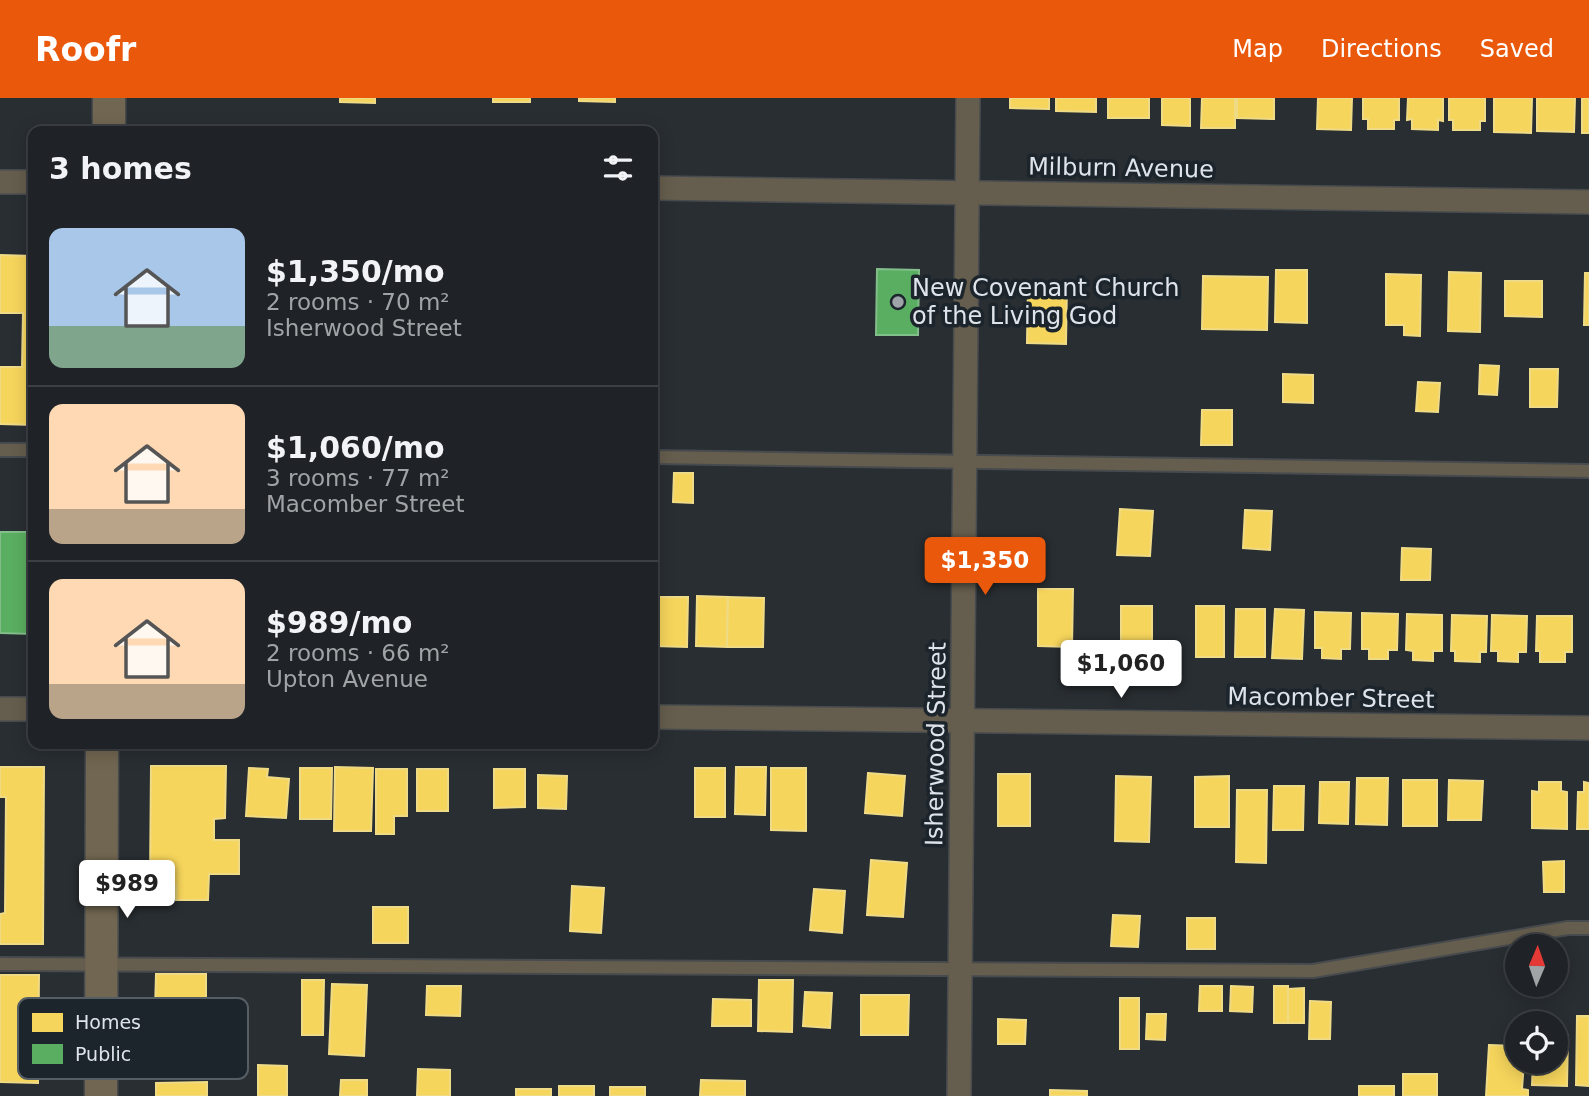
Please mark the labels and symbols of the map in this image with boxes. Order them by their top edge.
street label: Milburn Avenue [1028,152,1214,184]
place label: New Covenant Church of the Living God [912,274,1179,330]
marker: New Covenant Church of the Living God [890,294,906,310]
pin: $1,350 [928,538,1042,597]
pin: $1,060 [1064,640,1178,700]
street label: Isherwood Street [920,642,952,846]
street label: Macomber Street [1227,682,1435,714]
pin: $989 [86,860,168,920]
north arrow [1505,934,1568,998]
legend [18,998,248,1079]
text: Homes [75,1011,141,1033]
text: Public [75,1043,131,1065]

